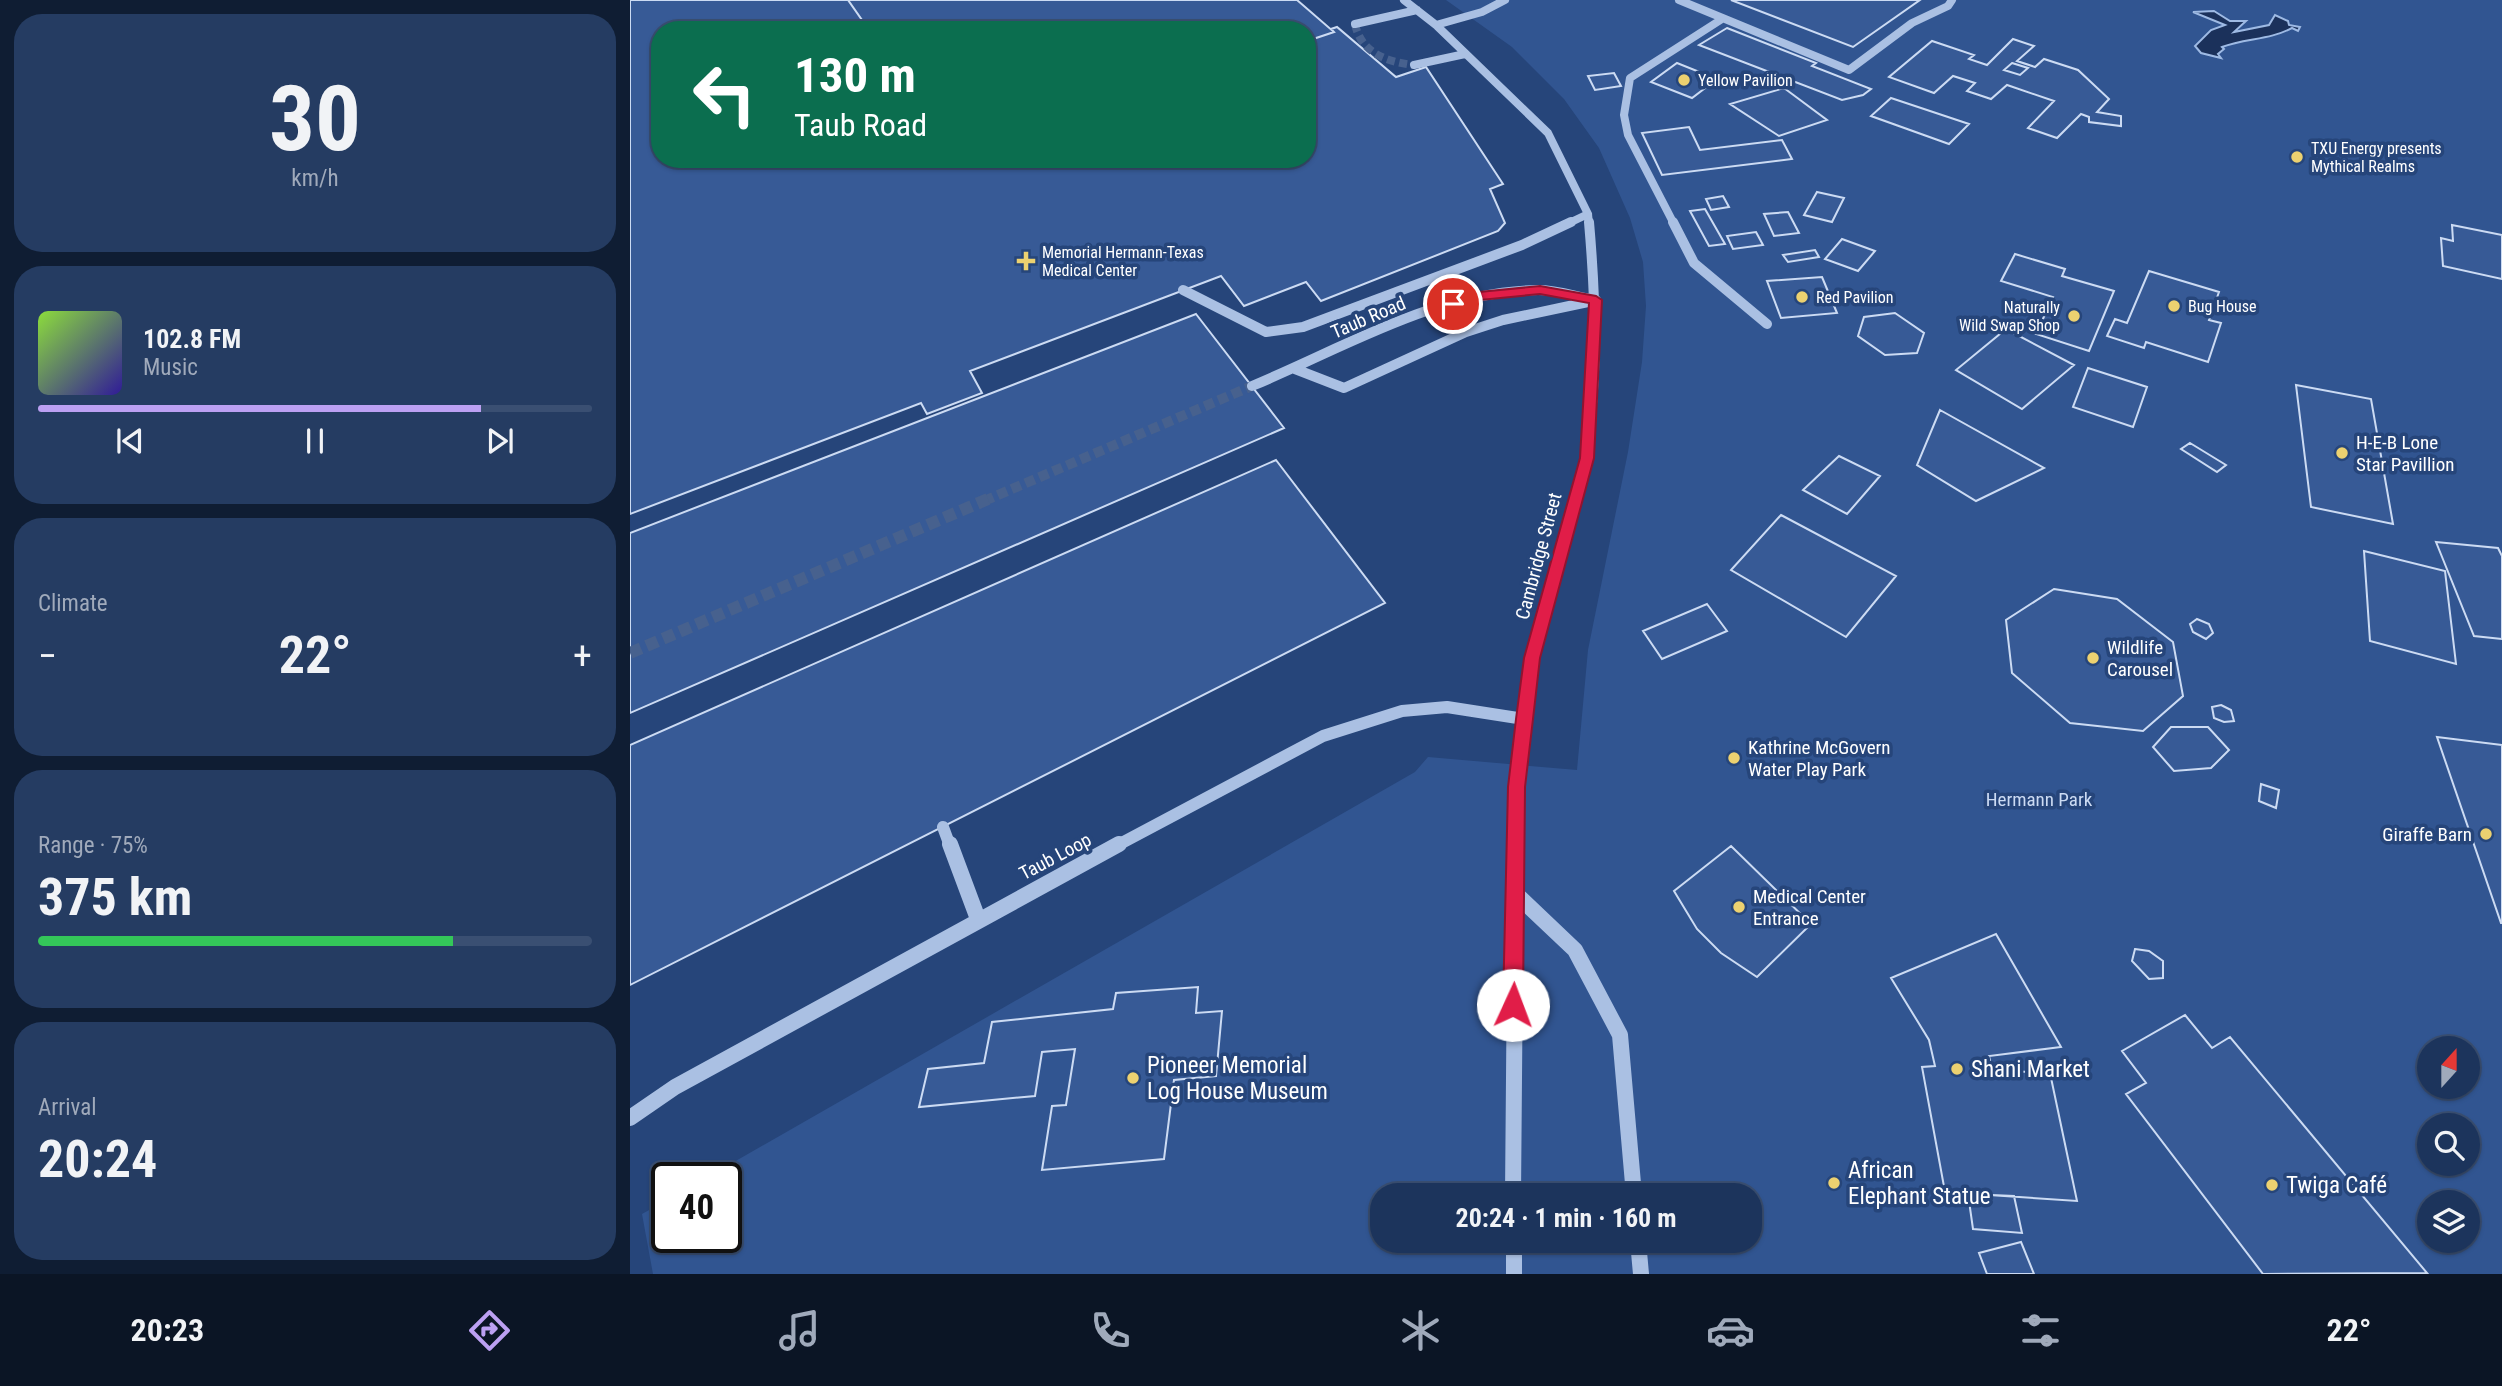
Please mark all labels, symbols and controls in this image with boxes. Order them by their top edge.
text: 130 m [794,47,916,104]
icon: left [679,49,770,140]
text: 30 [269,66,361,172]
place label: Yellow Pavilion [1698,71,1793,90]
marker: Yellow Pavilion [1676,72,1692,88]
text: Taub Road [794,106,927,144]
place label: TXU Energy presents Mythical Realms [2311,139,2442,176]
marker: TXU Energy presents Mythical Realms [2289,149,2305,165]
text: km/h [291,165,339,192]
place label: Memorial Hermann-Texas Medical Center [1042,243,1204,280]
marker: Memorial Hermann-Texas Medical Center [1016,251,1036,271]
pin [1423,274,1483,334]
icon: arrive [1434,285,1472,323]
place label: Red Pavilion [1816,288,1894,307]
marker: Red Pavilion [1794,289,1810,305]
street label: Taub Road [1327,291,1409,343]
place label: Bug House [2188,297,2257,316]
place label: Naturally Wild Swap Shop [1959,298,2060,335]
marker: Bug House [2166,298,2182,314]
marker: Naturally Wild Swap Shop [2066,308,2082,324]
text: 102.8 FM [143,324,241,354]
text: Music [143,354,198,381]
icon: previous [111,422,149,460]
icon: pause [296,422,334,460]
icon: next [481,422,519,460]
place label: H-E-B Lone Star Pavillion [2356,431,2454,476]
marker: H-E-B Lone Star Pavillion [2334,445,2350,461]
street label: Cambridge Street [1511,490,1566,622]
text: Climate [38,590,108,617]
text: 22° [279,625,351,686]
text: − [38,634,57,678]
text: + [573,634,592,678]
place label: Wildlife Carousel [2107,636,2173,681]
marker: Wildlife Carousel [2085,650,2101,666]
place label: Kathrine McGovern Water Play Park [1748,736,1891,781]
marker: Kathrine McGovern Water Play Park [1726,750,1742,766]
park label: Hermann Park [1986,788,2093,811]
place label: Giraffe Barn [2382,823,2472,846]
marker: Giraffe Barn [2478,826,2494,842]
street label: Taub Loop [1015,828,1095,885]
text: Range · 75% [38,832,148,859]
text: 375 km [38,867,192,928]
place label: Medical Center Entrance [1753,885,1866,930]
marker: Medical Center Entrance [1731,899,1747,915]
position arrow [1476,968,1550,1042]
north arrow [2417,1036,2480,1099]
map controls [2417,1036,2480,1253]
place label: Pioneer Memorial Log House Museum [1147,1052,1328,1105]
place label: Shani Market [1971,1056,2090,1083]
marker: Shani Market [1949,1061,1965,1077]
marker: Pioneer Memorial Log House Museum [1125,1070,1141,1086]
text: Arrival [38,1094,97,1121]
button: search [2417,1113,2480,1176]
text: 20:24 [38,1129,157,1190]
place label: African Elephant Statue [1848,1157,1991,1210]
speed limit sign: 40 [651,1162,742,1253]
place label: Twiga Café [2286,1172,2387,1199]
marker: African Elephant Statue [1826,1175,1842,1191]
marker: Twiga Café [2264,1177,2280,1193]
button: layers [2417,1190,2480,1253]
text: 20:24 · 1 min · 160 m [1456,1203,1676,1233]
icon: directions [465,1306,514,1355]
icon: music [775,1306,824,1355]
icon: phone [1086,1306,1135,1355]
icon: climate [1396,1306,1445,1355]
icon: car [1706,1306,1755,1355]
icon: filters [2016,1306,2065,1355]
text: 20:23 [131,1311,204,1349]
text: 22° [2327,1311,2371,1349]

